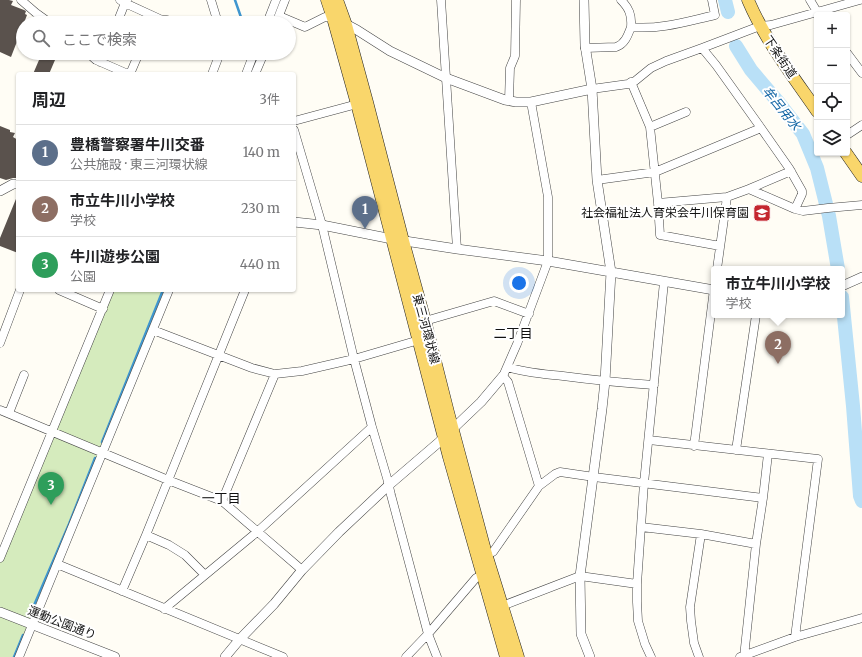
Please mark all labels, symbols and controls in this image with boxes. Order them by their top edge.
map controls [814,12,850,156]
button: + [814,12,850,48]
search box [16,16,296,60]
icon: search [30,27,52,49]
text: ここで検索 [62,30,137,49]
street label: 下条街道 [761,33,800,81]
button: − [814,48,850,84]
water label: 牟呂用水 [759,83,806,135]
button: locate [814,84,850,120]
text: 周辺 [32,89,66,111]
text: 3件 [260,91,280,108]
button: layers [814,120,850,156]
text: 豊橋警察署牛川交番 [70,135,205,154]
text: 1 [42,144,48,161]
text: 140 m [243,144,280,161]
text: 公共施設 · 東三河環状線 [70,156,208,173]
text: 市立牛川小学校 [70,191,175,210]
pin: 1 [352,196,378,229]
text: 2 [41,200,49,217]
text: 230 m [241,200,280,217]
school or university icon: 社会福祉法人育栄会牛川保育園 [752,203,772,223]
place label: 社会福祉法人育栄会牛川保育園 [581,205,749,220]
text: 学校 [70,212,96,229]
text: 牛川遊歩公園 [70,247,160,266]
text: 3 [41,256,49,273]
text: 440 m [240,256,280,273]
popup [711,266,845,318]
text: 公園 [70,268,96,285]
your location [509,273,529,293]
text: 市立牛川小学校 [725,274,831,293]
street label: 東三河環状線 [410,292,443,366]
text: 学校 [725,295,752,312]
district label: 二丁目 [493,325,533,342]
pin: 2 [765,331,791,364]
pin: 3 [38,472,64,505]
district label: 一丁目 [201,490,241,507]
street label: 運動公園通り [26,603,98,642]

